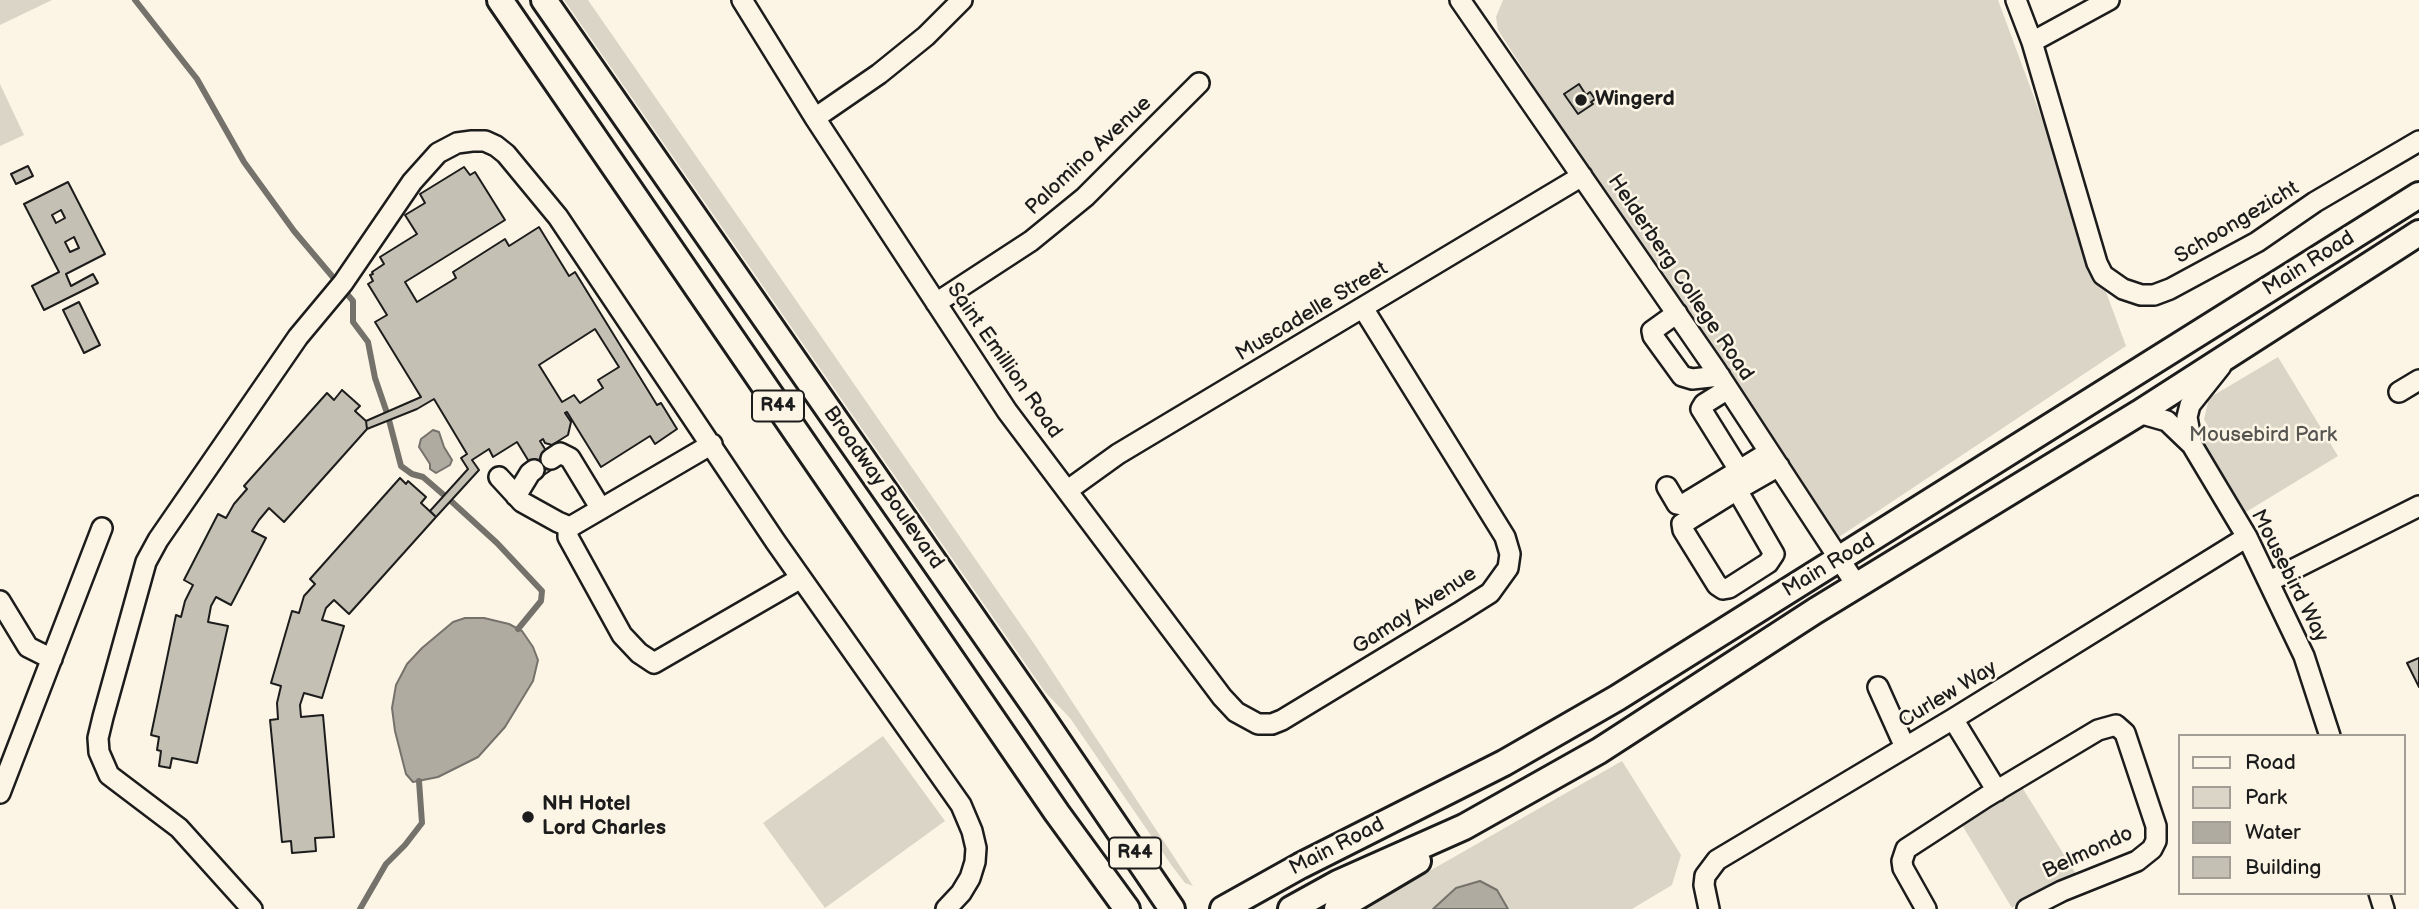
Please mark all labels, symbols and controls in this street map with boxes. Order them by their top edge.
place label: Wingerd [1595,87,1675,113]
street label: Palomino Avenue [1021,91,1157,221]
marker: Wingerd [1573,92,1589,108]
street label: Helderberg College Road [1602,170,1758,386]
street label: Schoongezicht [2171,176,2303,270]
street label: Main Road [2259,226,2359,302]
street label: Muscadelle Street [1231,257,1393,367]
street label: Saint Emillion Road [941,278,1067,444]
road number: R44 [752,390,804,422]
street label: Broadway Boulevard [817,402,949,574]
park label: Mousebird Park [2189,423,2337,449]
street label: Mousebird Way [2245,506,2333,646]
street label: Main Road [1778,529,1880,603]
street label: Gamay Avenue [1348,562,1482,660]
street label: Curlew Way [1894,656,2002,734]
legend [2178,734,2405,895]
text: Road [2245,750,2296,775]
text: Park [2245,785,2287,810]
place label: NH Hotel Lord Charles [542,792,666,842]
marker: NH Hotel Lord Charles [520,809,536,825]
street label: Main Road [1285,812,1389,882]
text: Water [2245,820,2301,845]
street label: Belmondo [2039,821,2137,885]
road number: R44 [1109,838,1161,868]
text: Building [2245,855,2321,880]

